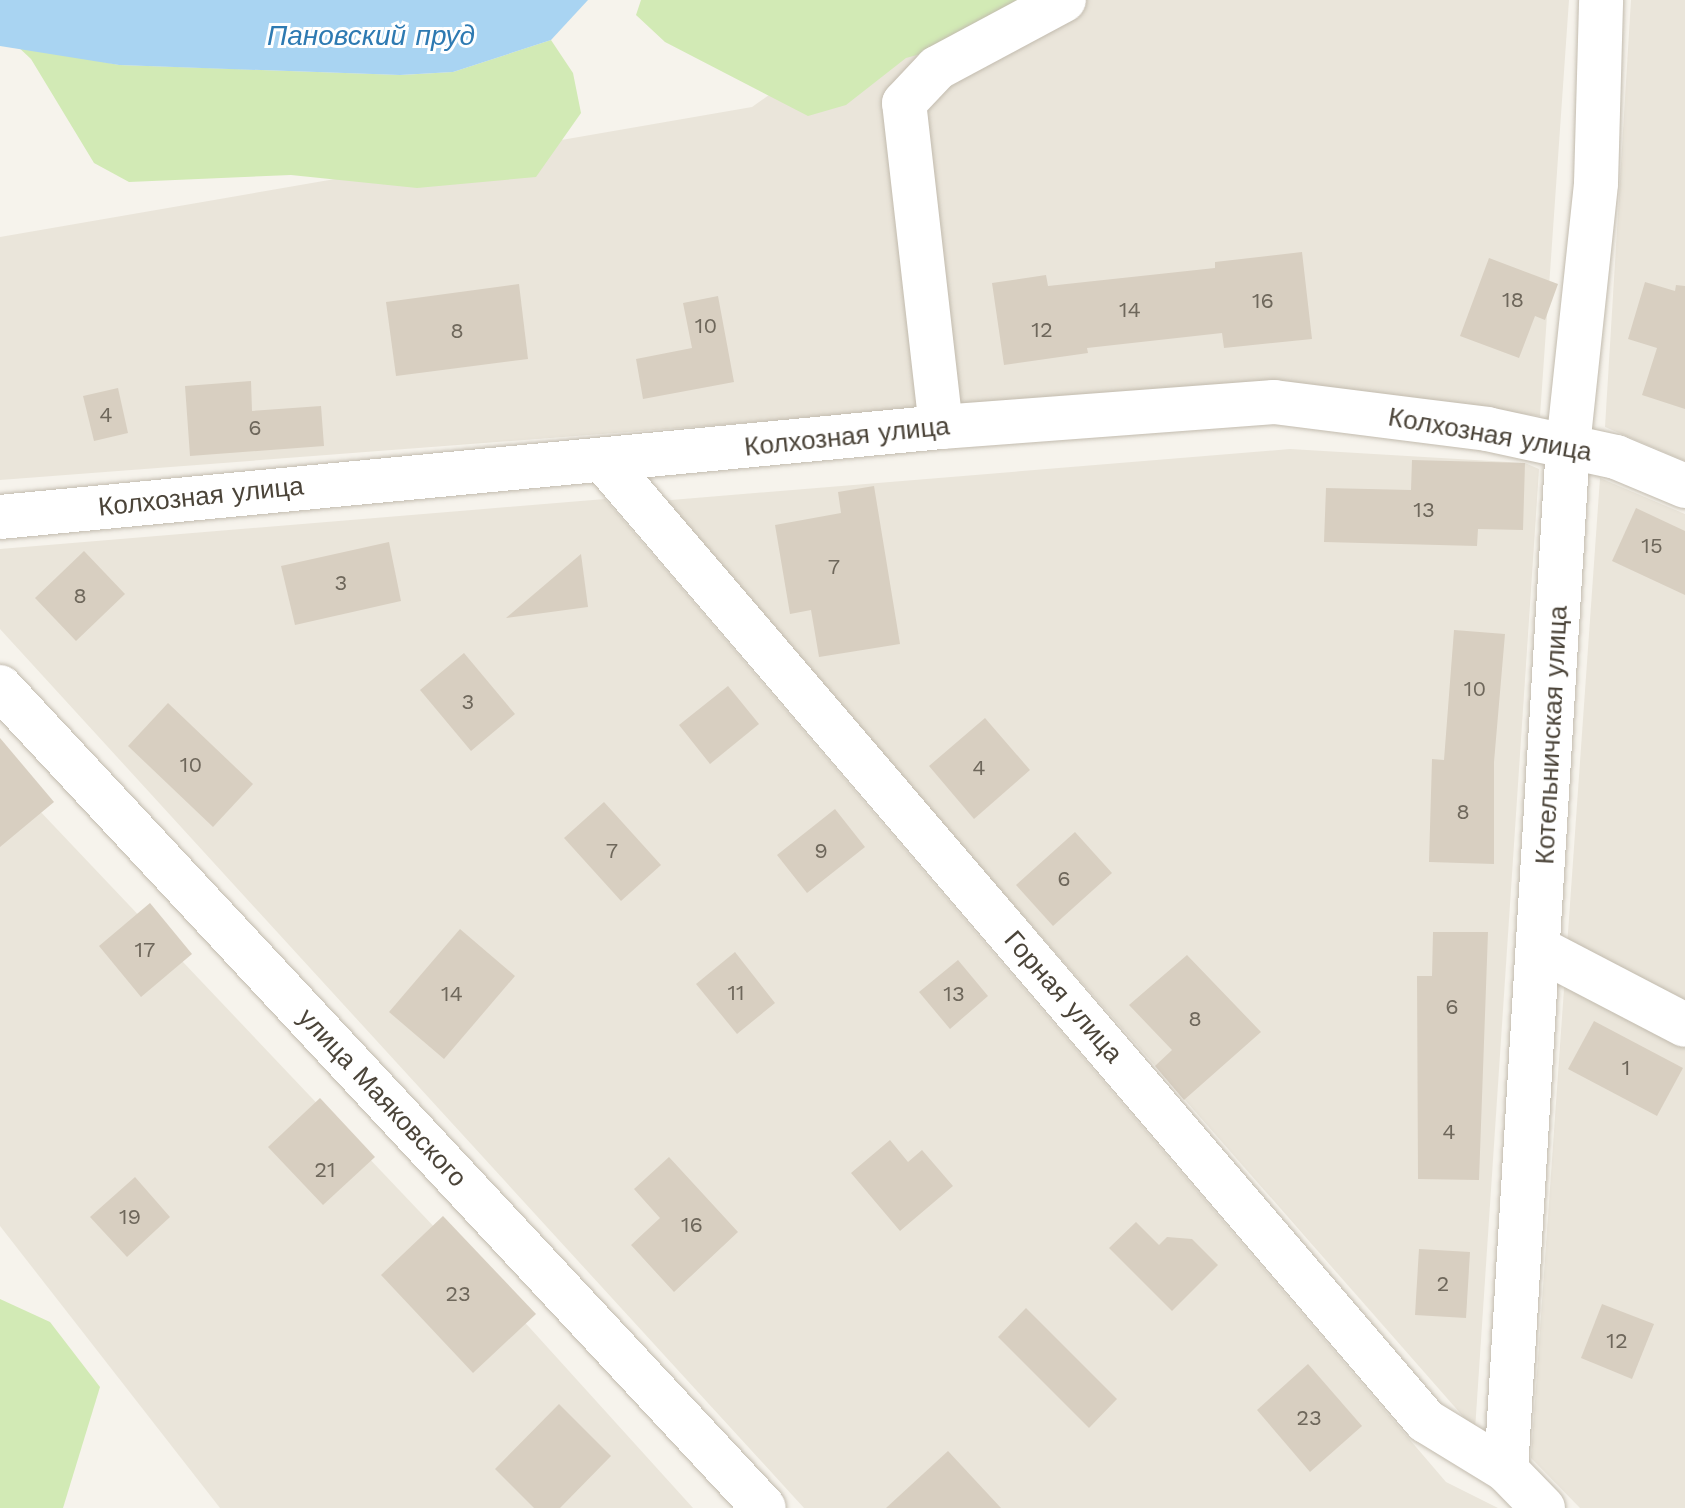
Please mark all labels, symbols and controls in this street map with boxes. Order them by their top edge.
water label: Пановский пруд [267,19,475,53]
house number: 18 [1502,287,1524,313]
house number: 16 [1252,288,1274,314]
house number: 14 [1119,297,1141,323]
house number: 10 [695,313,717,339]
house number: 12 [1031,317,1053,343]
house number: 8 [450,318,464,344]
house number: 4 [99,402,113,428]
street label: Колхозная улица [1386,402,1594,468]
street label: Колхозная улица [743,411,951,463]
house number: 6 [248,415,262,441]
street label: Колхозная улица [97,471,305,523]
house number: 13 [1413,497,1435,523]
house number: 15 [1641,533,1663,559]
house number: 7 [828,554,840,580]
house number: 3 [335,570,347,596]
house number: 8 [73,583,87,609]
street label: Котельничская улица [1530,605,1574,865]
house number: 10 [1464,676,1486,702]
house number: 3 [462,689,474,715]
house number: 10 [180,752,202,778]
house number: 4 [972,755,986,781]
house number: 8 [1456,799,1470,825]
house number: 7 [606,838,618,864]
house number: 9 [814,838,828,864]
house number: 6 [1057,866,1071,892]
street label: Горная улица [997,925,1129,1069]
house number: 17 [135,937,155,963]
house number: 11 [727,980,745,1006]
house number: 14 [441,981,463,1007]
house number: 13 [943,981,965,1007]
house number: 6 [1445,994,1459,1020]
street label: улица Маяковского [291,1002,473,1194]
house number: 8 [1188,1006,1202,1032]
house number: 1 [1622,1055,1630,1081]
house number: 4 [1442,1119,1456,1145]
house number: 21 [314,1157,336,1183]
house number: 19 [119,1204,141,1230]
house number: 16 [681,1212,703,1238]
house number: 2 [1437,1271,1449,1297]
house number: 23 [445,1281,471,1307]
house number: 12 [1606,1328,1628,1354]
house number: 23 [1296,1405,1322,1431]

